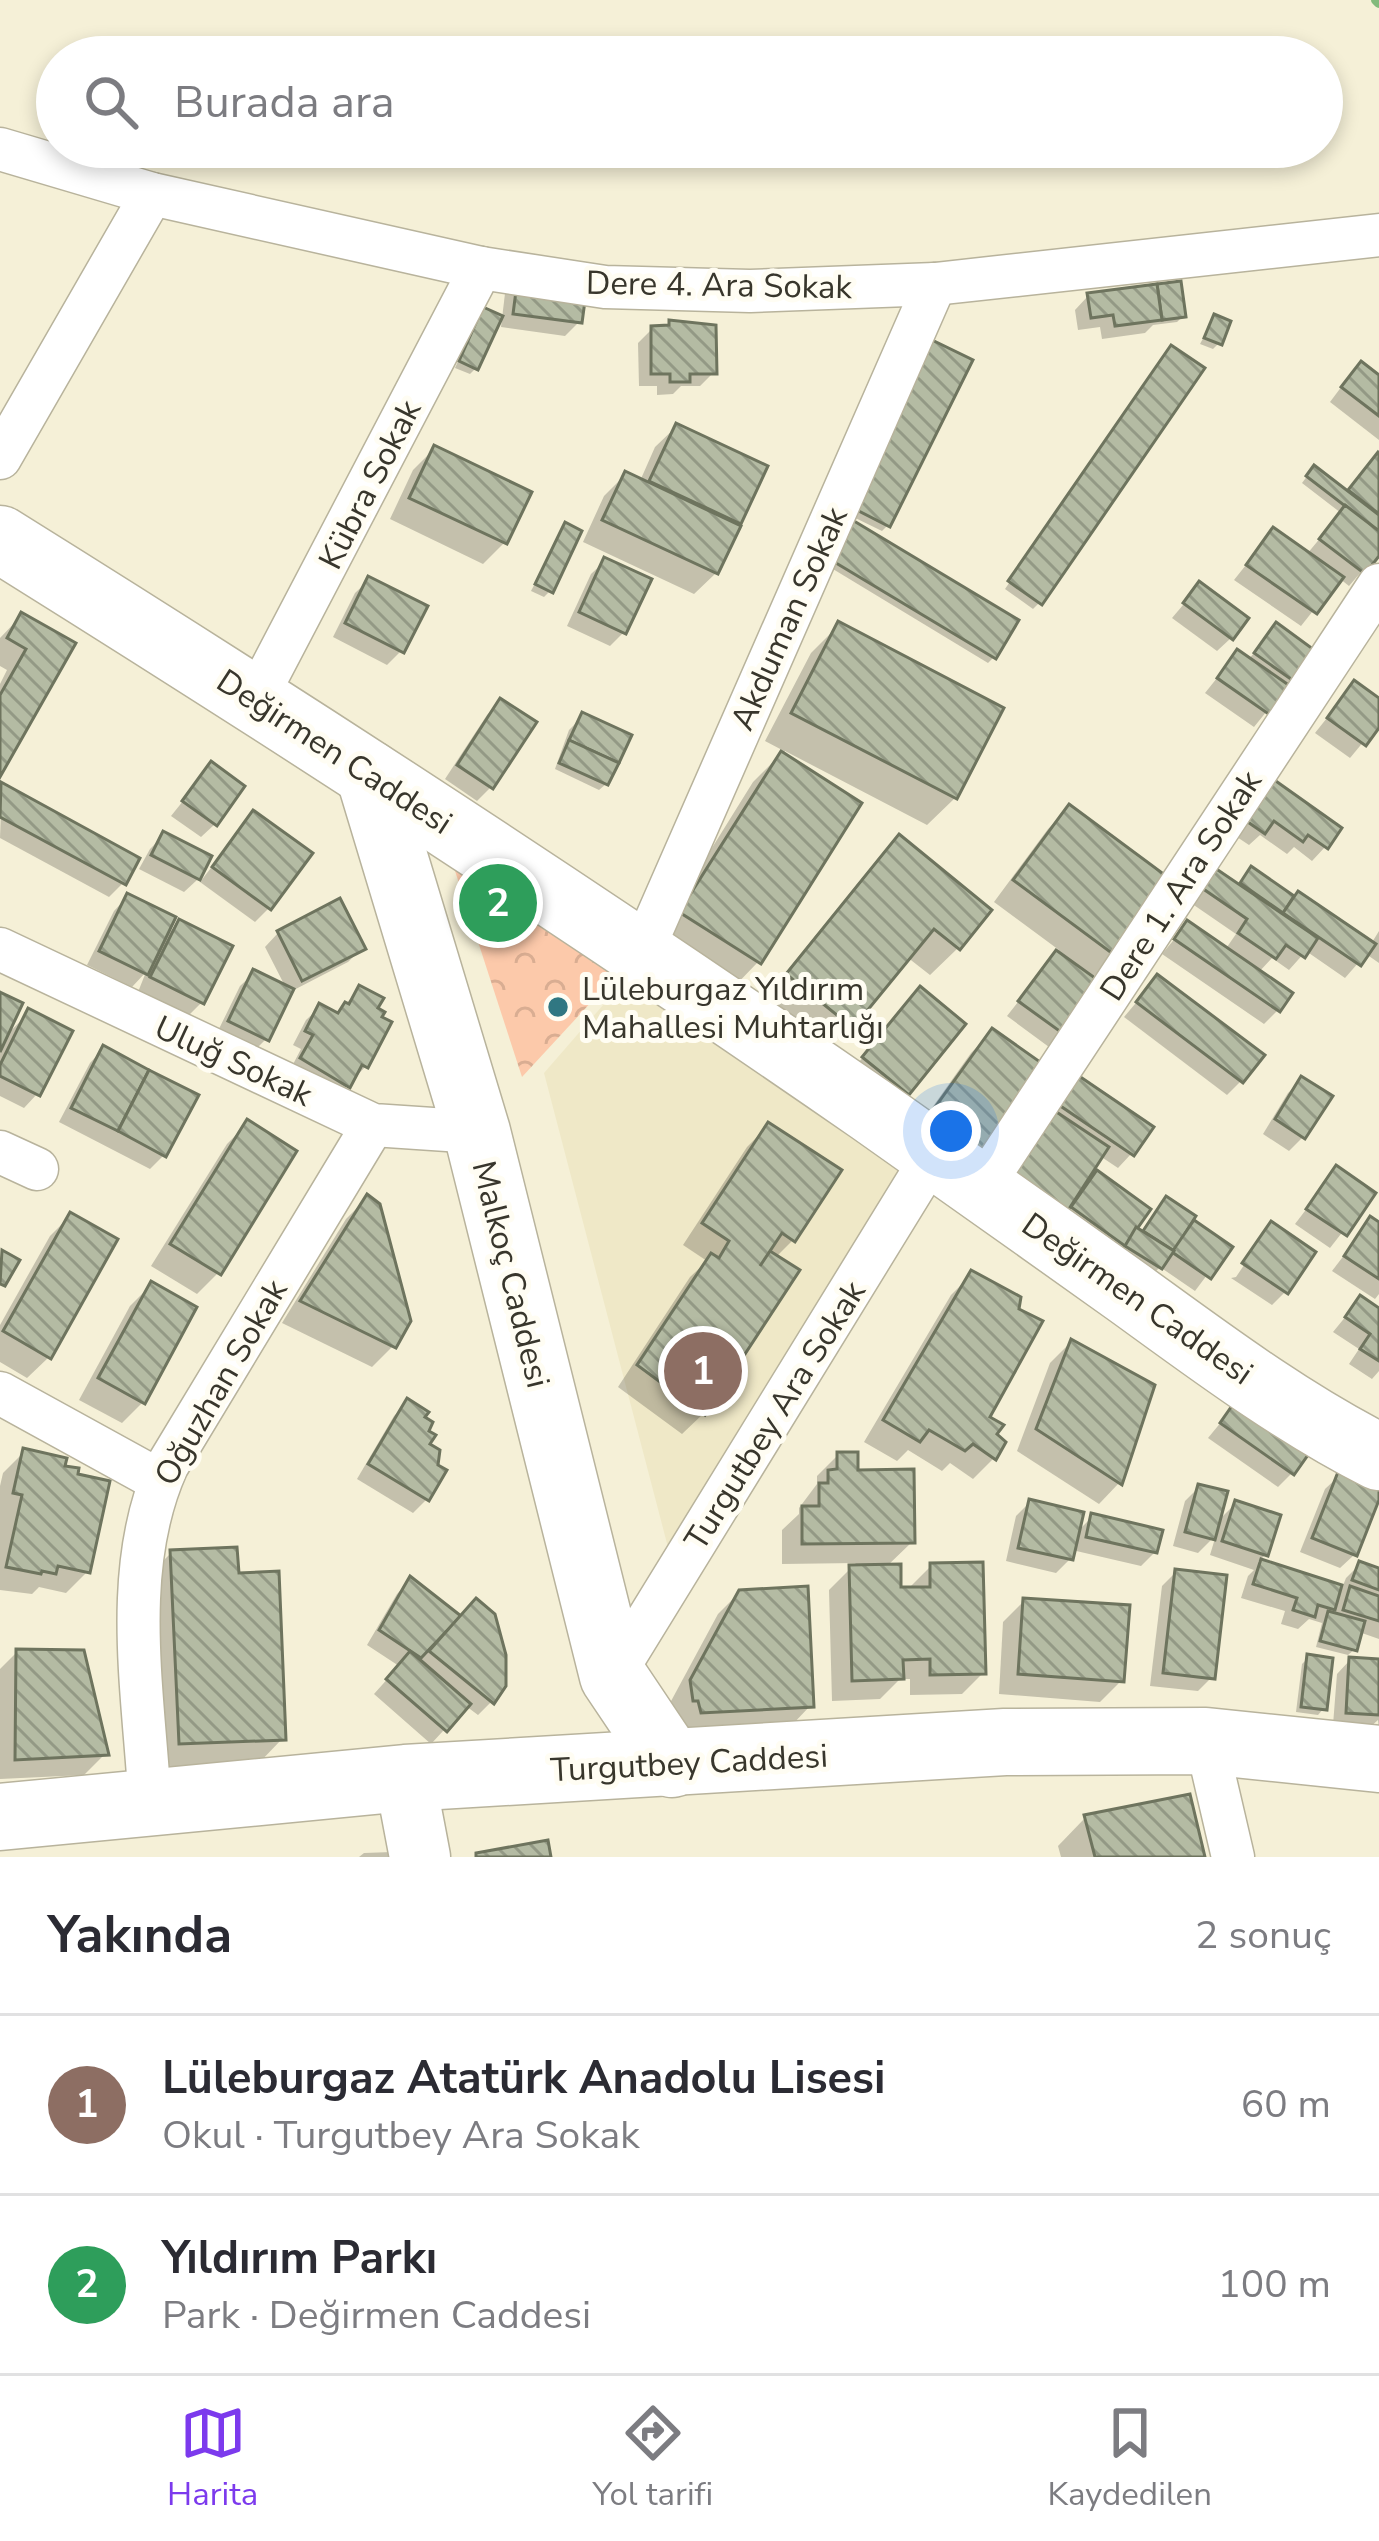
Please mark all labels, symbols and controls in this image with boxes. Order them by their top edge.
search box [36,36,1343,168]
icon: search [78,69,144,135]
text: Burada ara [174,72,395,133]
street label: Dere 4. Ara Sokak [586,261,853,310]
street label: Kübra Sokak [308,392,433,577]
street label: Akduman Sokak [720,499,859,737]
street label: Değirmen Caddesi [208,659,461,845]
street label: Dere 1. Ara Sokak [1090,762,1273,1010]
pin: 2 [459,858,537,948]
place label: Lüleburgaz Yıldırım Mahallesi Muhtarlığı [582,967,884,1050]
marker: Lüleburgaz Yıldırım Mahallesi Muhtarlığı [545,994,571,1020]
street label: Uluğ Sokak [147,1005,320,1118]
your location [921,1101,981,1161]
street label: Malkoç Caddesi [461,1156,560,1393]
street label: Değirmen Caddesi [1013,1203,1262,1396]
street label: Oğuzhan Sokak [144,1271,299,1494]
street label: Turgutbey Ara Sokak [674,1272,877,1559]
pin: 1 [664,1326,742,1416]
street label: Turgutbey Caddesi [549,1734,829,1793]
text: Yakında [48,1900,232,1970]
text: 2 sonuç [1195,1909,1331,1962]
text: Lüleburgaz Atatürk Anadolu Lisesi [162,2048,885,2109]
text: 1 [75,2078,99,2131]
text: 60 m [1241,2078,1331,2131]
text: Okul · Turgutbey Ara Sokak [162,2109,640,2162]
text: Yıldırım Parkı [162,2228,437,2289]
text: 2 [75,2258,99,2311]
text: 100 m [1217,2258,1331,2311]
text: Park · Değirmen Caddesi [162,2289,591,2342]
tab: Harita [167,2400,258,2517]
tab: Yol tarifi [592,2400,713,2517]
tab: Kaydedilen [1047,2400,1212,2517]

